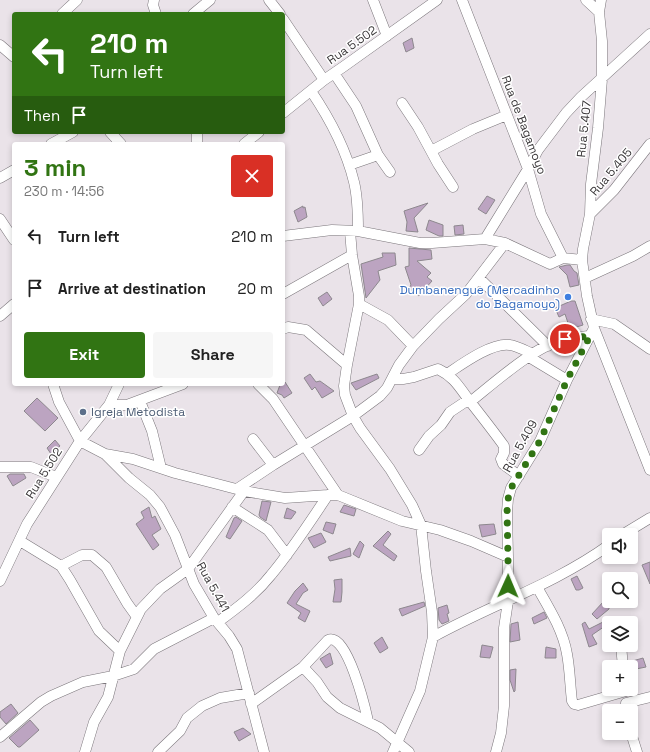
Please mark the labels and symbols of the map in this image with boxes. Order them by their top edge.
street label: Rua 5.502 [324,22,380,68]
street label: Rua de Bagamoyo [498,73,550,177]
street label: Rua 5.407 [573,100,595,158]
street label: Rua 5.405 [586,145,636,199]
place label: Dumbanengue (Mercadinho do Bagamoyo) [400,282,560,312]
marker: Dumbanengue (Mercadinho do Bagamoyo) [563,292,573,302]
pin [548,322,582,356]
place label: Igreja Metodista [91,404,185,420]
marker: Igreja Metodista [78,407,88,417]
street label: Rua 5.409 [499,417,541,475]
street label: Rua 5.502 [22,444,66,502]
street label: Rua 5.441 [193,559,233,615]
position arrow [487,565,529,607]

